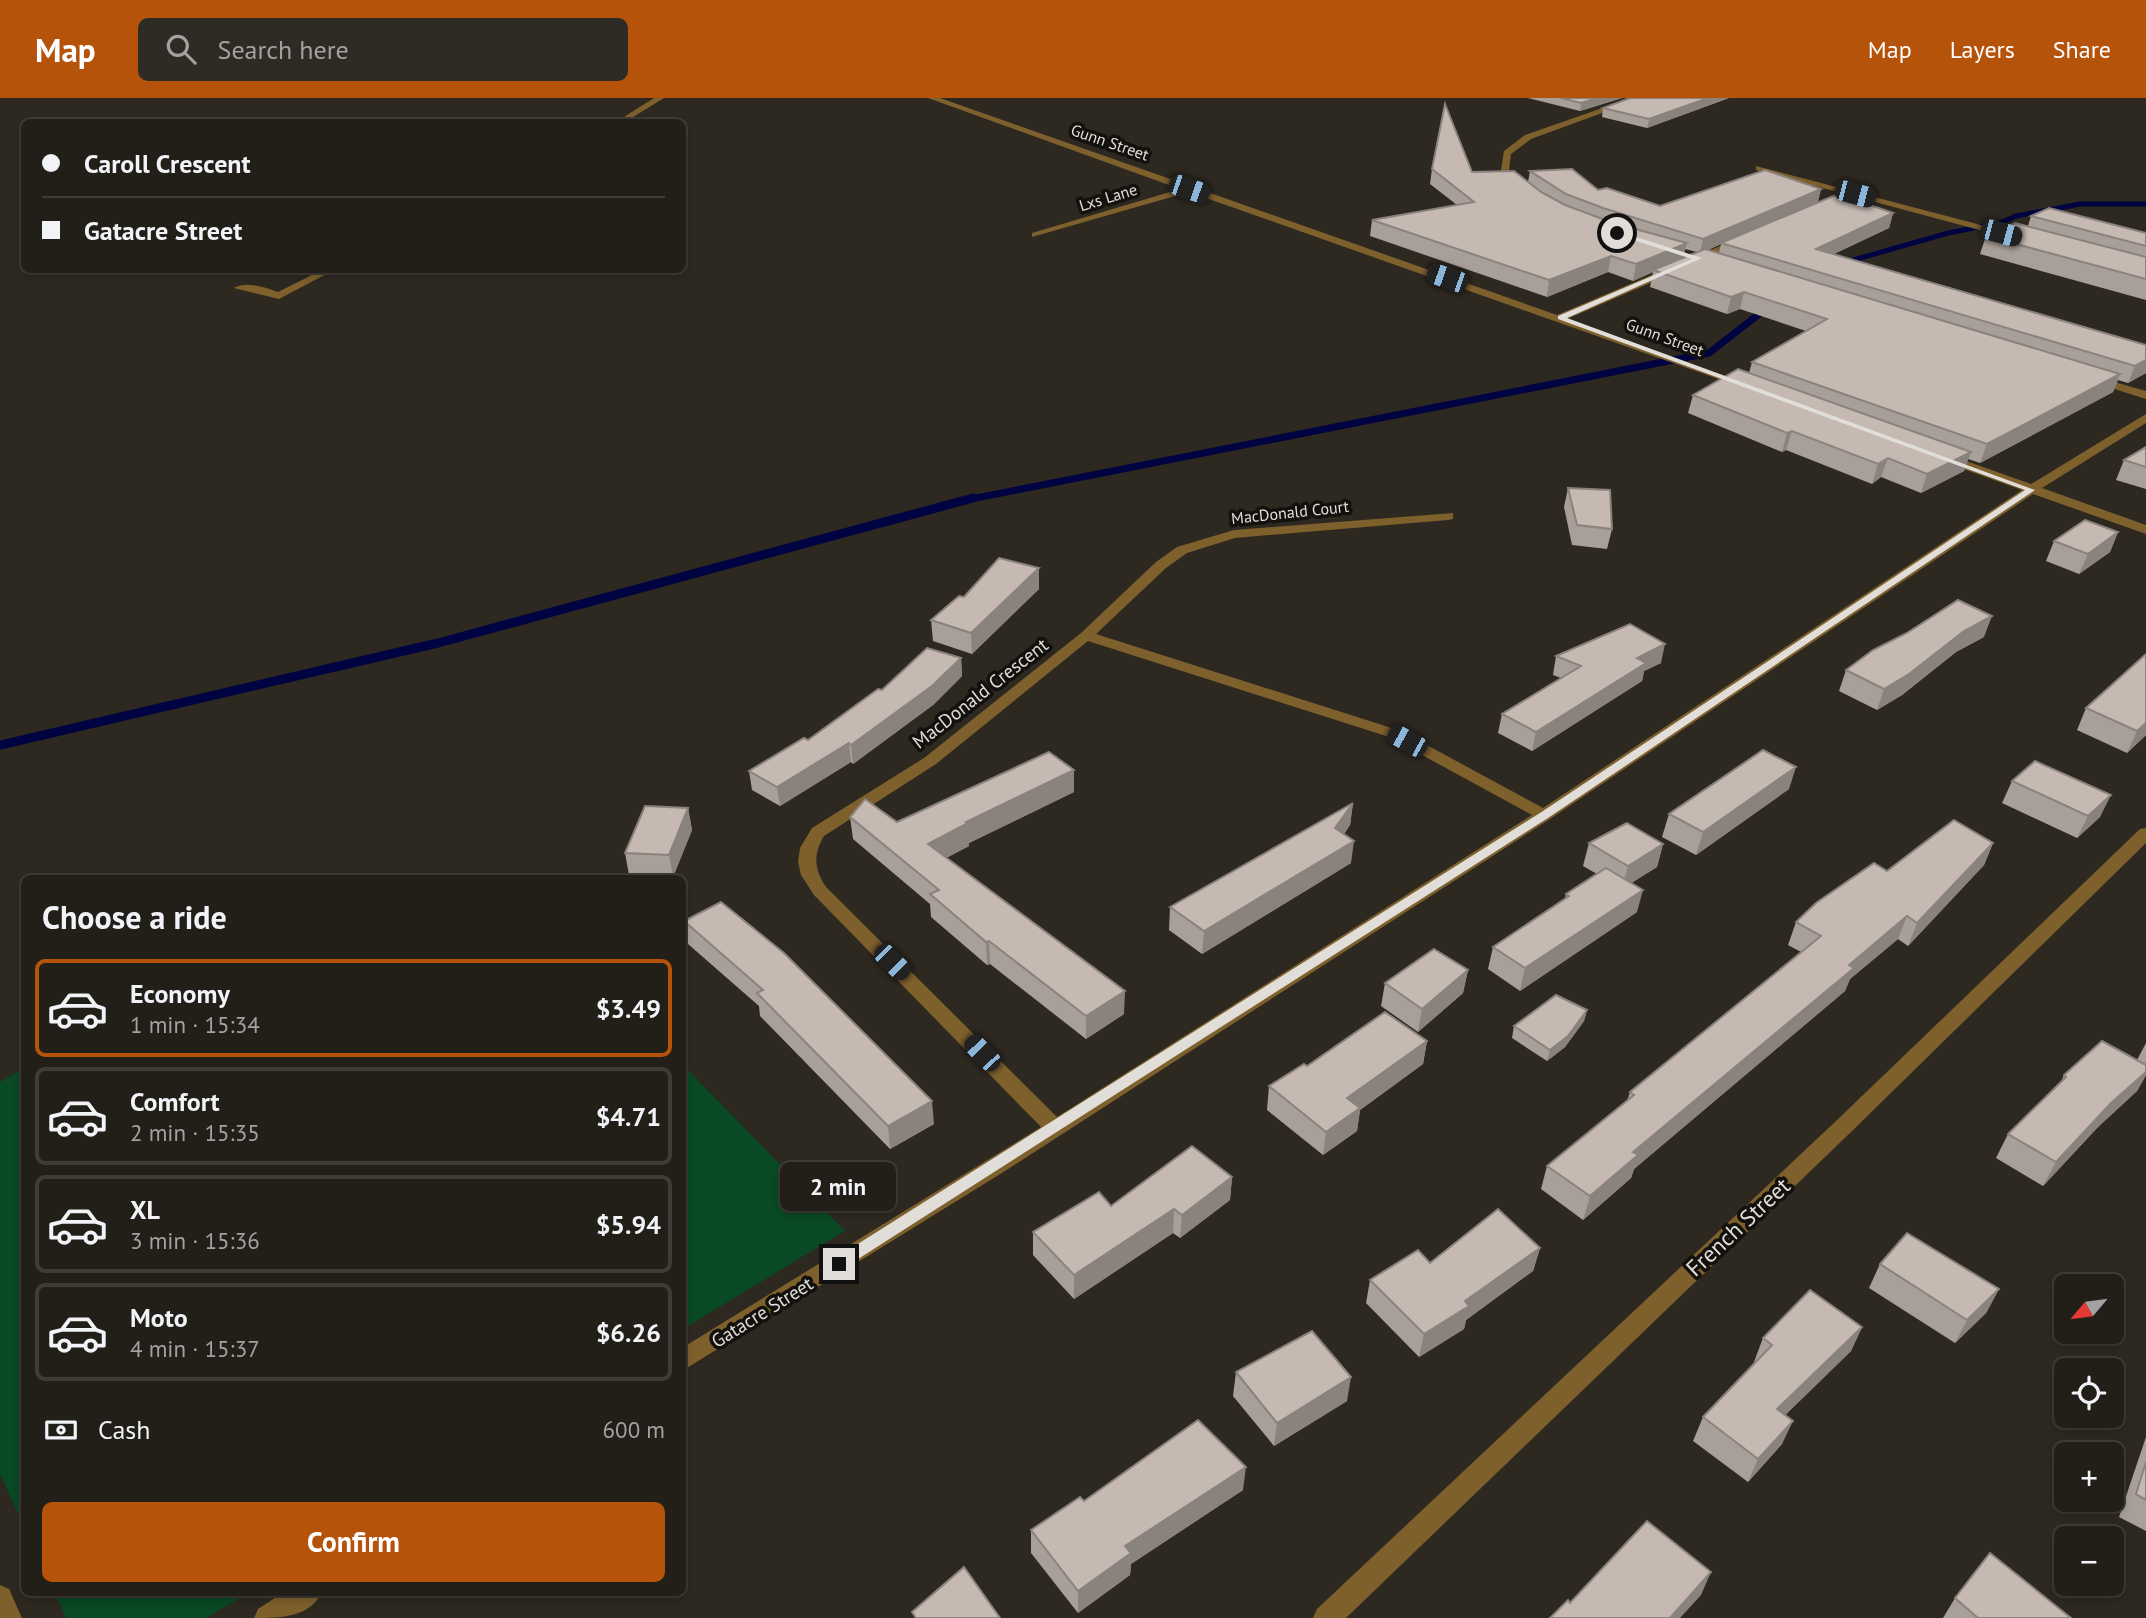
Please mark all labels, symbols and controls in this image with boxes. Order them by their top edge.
search box [138,18,628,81]
text: Map [35,28,96,71]
icon: search [162,30,200,68]
text: Search here [218,33,349,66]
text: Map [1868,34,1912,65]
text: Layers [1950,34,2015,65]
text: Share [2053,34,2111,65]
street label: Gunn Street [1068,119,1152,165]
text: Caroll Crescent [84,147,251,180]
car [1166,172,1213,206]
car [1832,178,1879,210]
street label: Lxs Lane [1077,179,1139,215]
text: Gatacre Street [84,214,242,247]
route start [1601,217,1633,249]
car [1978,217,2025,249]
car [1424,261,1471,295]
street label: Gunn Street [1623,314,1707,360]
street label: MacDonald Court [1230,496,1350,528]
street label: MacDonald Crescent [907,632,1053,753]
car [1384,722,1431,760]
text: Choose a ride [42,896,227,938]
car [870,940,915,984]
icon: car [46,977,109,1040]
text: Economy [130,977,230,1010]
text: $3.49 [596,992,661,1025]
text: 1 min · 15:34 [130,1010,260,1039]
car [960,1031,1005,1075]
icon: car [46,1085,109,1148]
text: Comfort [130,1085,220,1118]
text: $4.71 [596,1100,661,1133]
text: 2 min · 15:35 [130,1118,260,1147]
callout: 2 min [781,1162,897,1212]
street label: French Street [1680,1171,1796,1282]
text: 2 min [810,1172,866,1201]
icon: car [46,1193,109,1256]
text: XL [130,1193,160,1226]
text: $5.94 [596,1208,661,1241]
text: 3 min · 15:36 [130,1226,260,1255]
route end [823,1248,855,1280]
street label: Gatacre Street [707,1271,818,1353]
north arrow [2054,1274,2124,1344]
map controls [2054,1274,2124,1596]
icon: car [46,1301,109,1364]
text: Moto [130,1301,188,1334]
text: $6.26 [596,1316,661,1349]
text: 4 min · 15:37 [130,1334,260,1363]
button: locate [2054,1358,2124,1428]
icon: cash [42,1411,80,1449]
text: Cash [98,1413,150,1446]
text: 600 m [603,1415,665,1444]
button: + [2054,1442,2124,1512]
button: Confirm [42,1502,665,1582]
button: − [2054,1526,2124,1596]

